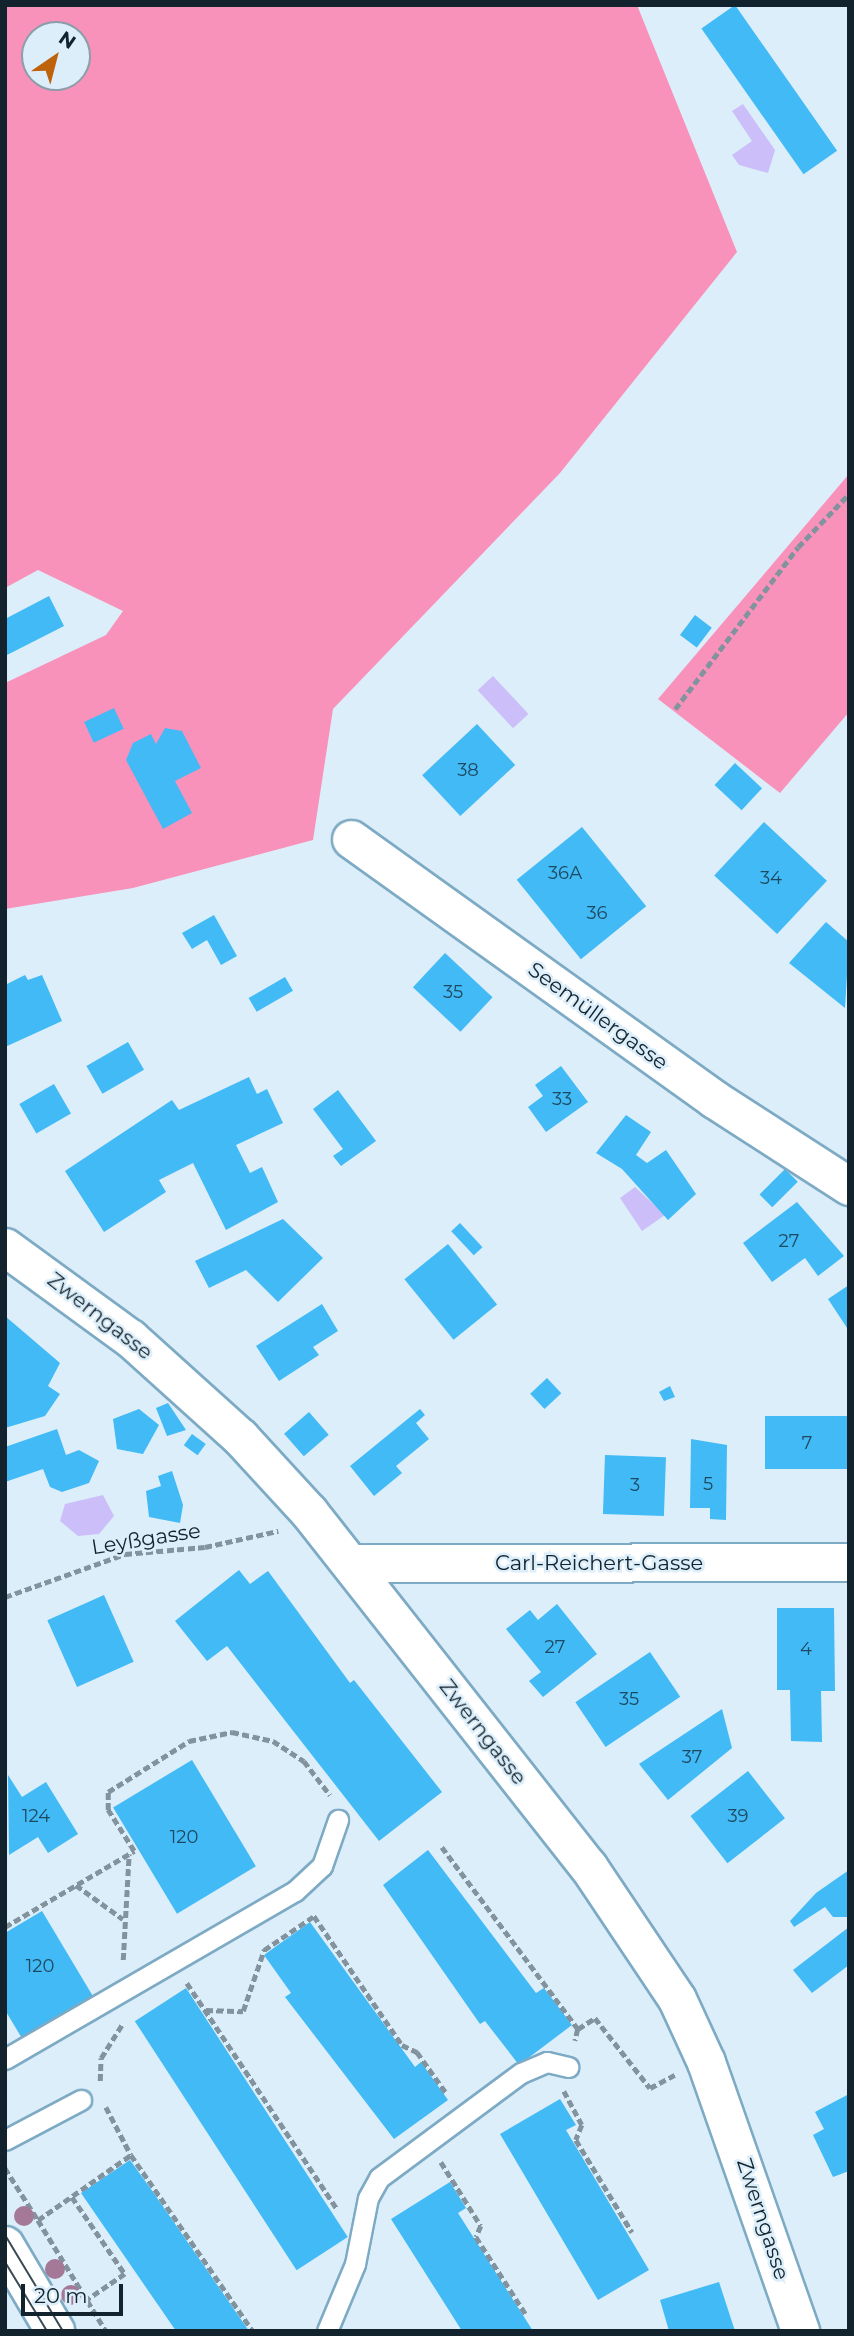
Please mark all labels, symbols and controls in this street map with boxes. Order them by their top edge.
north arrow [21,21,91,91]
text: N [54,26,80,54]
house number: 38 [457,759,479,781]
house number: 36A [548,862,582,884]
house number: 34 [760,867,782,889]
house number: 36 [586,902,608,924]
street label: Seemüllergasse [523,957,673,1075]
house number: 35 [443,981,463,1003]
house number: 33 [552,1088,572,1110]
house number: 27 [779,1230,799,1252]
street label: Zwerngasse [42,1267,158,1365]
house number: 7 [802,1432,812,1454]
house number: 5 [703,1473,713,1495]
house number: 3 [630,1474,640,1496]
street label: Leyßgasse [90,1518,202,1560]
street label: Carl-Reichert-Gasse [495,1550,703,1576]
house number: 27 [545,1636,565,1658]
house number: 4 [800,1638,812,1660]
street label: Zwerngasse [434,1674,532,1790]
house number: 35 [619,1688,639,1710]
house number: 37 [682,1746,702,1768]
house number: 124 [22,1805,50,1827]
house number: 39 [727,1805,749,1827]
house number: 120 [170,1826,198,1848]
house number: 120 [26,1955,54,1977]
street label: Zwerngasse [731,2155,795,2283]
scale bar [24,2270,126,2314]
text: 20 m [34,2283,88,2308]

